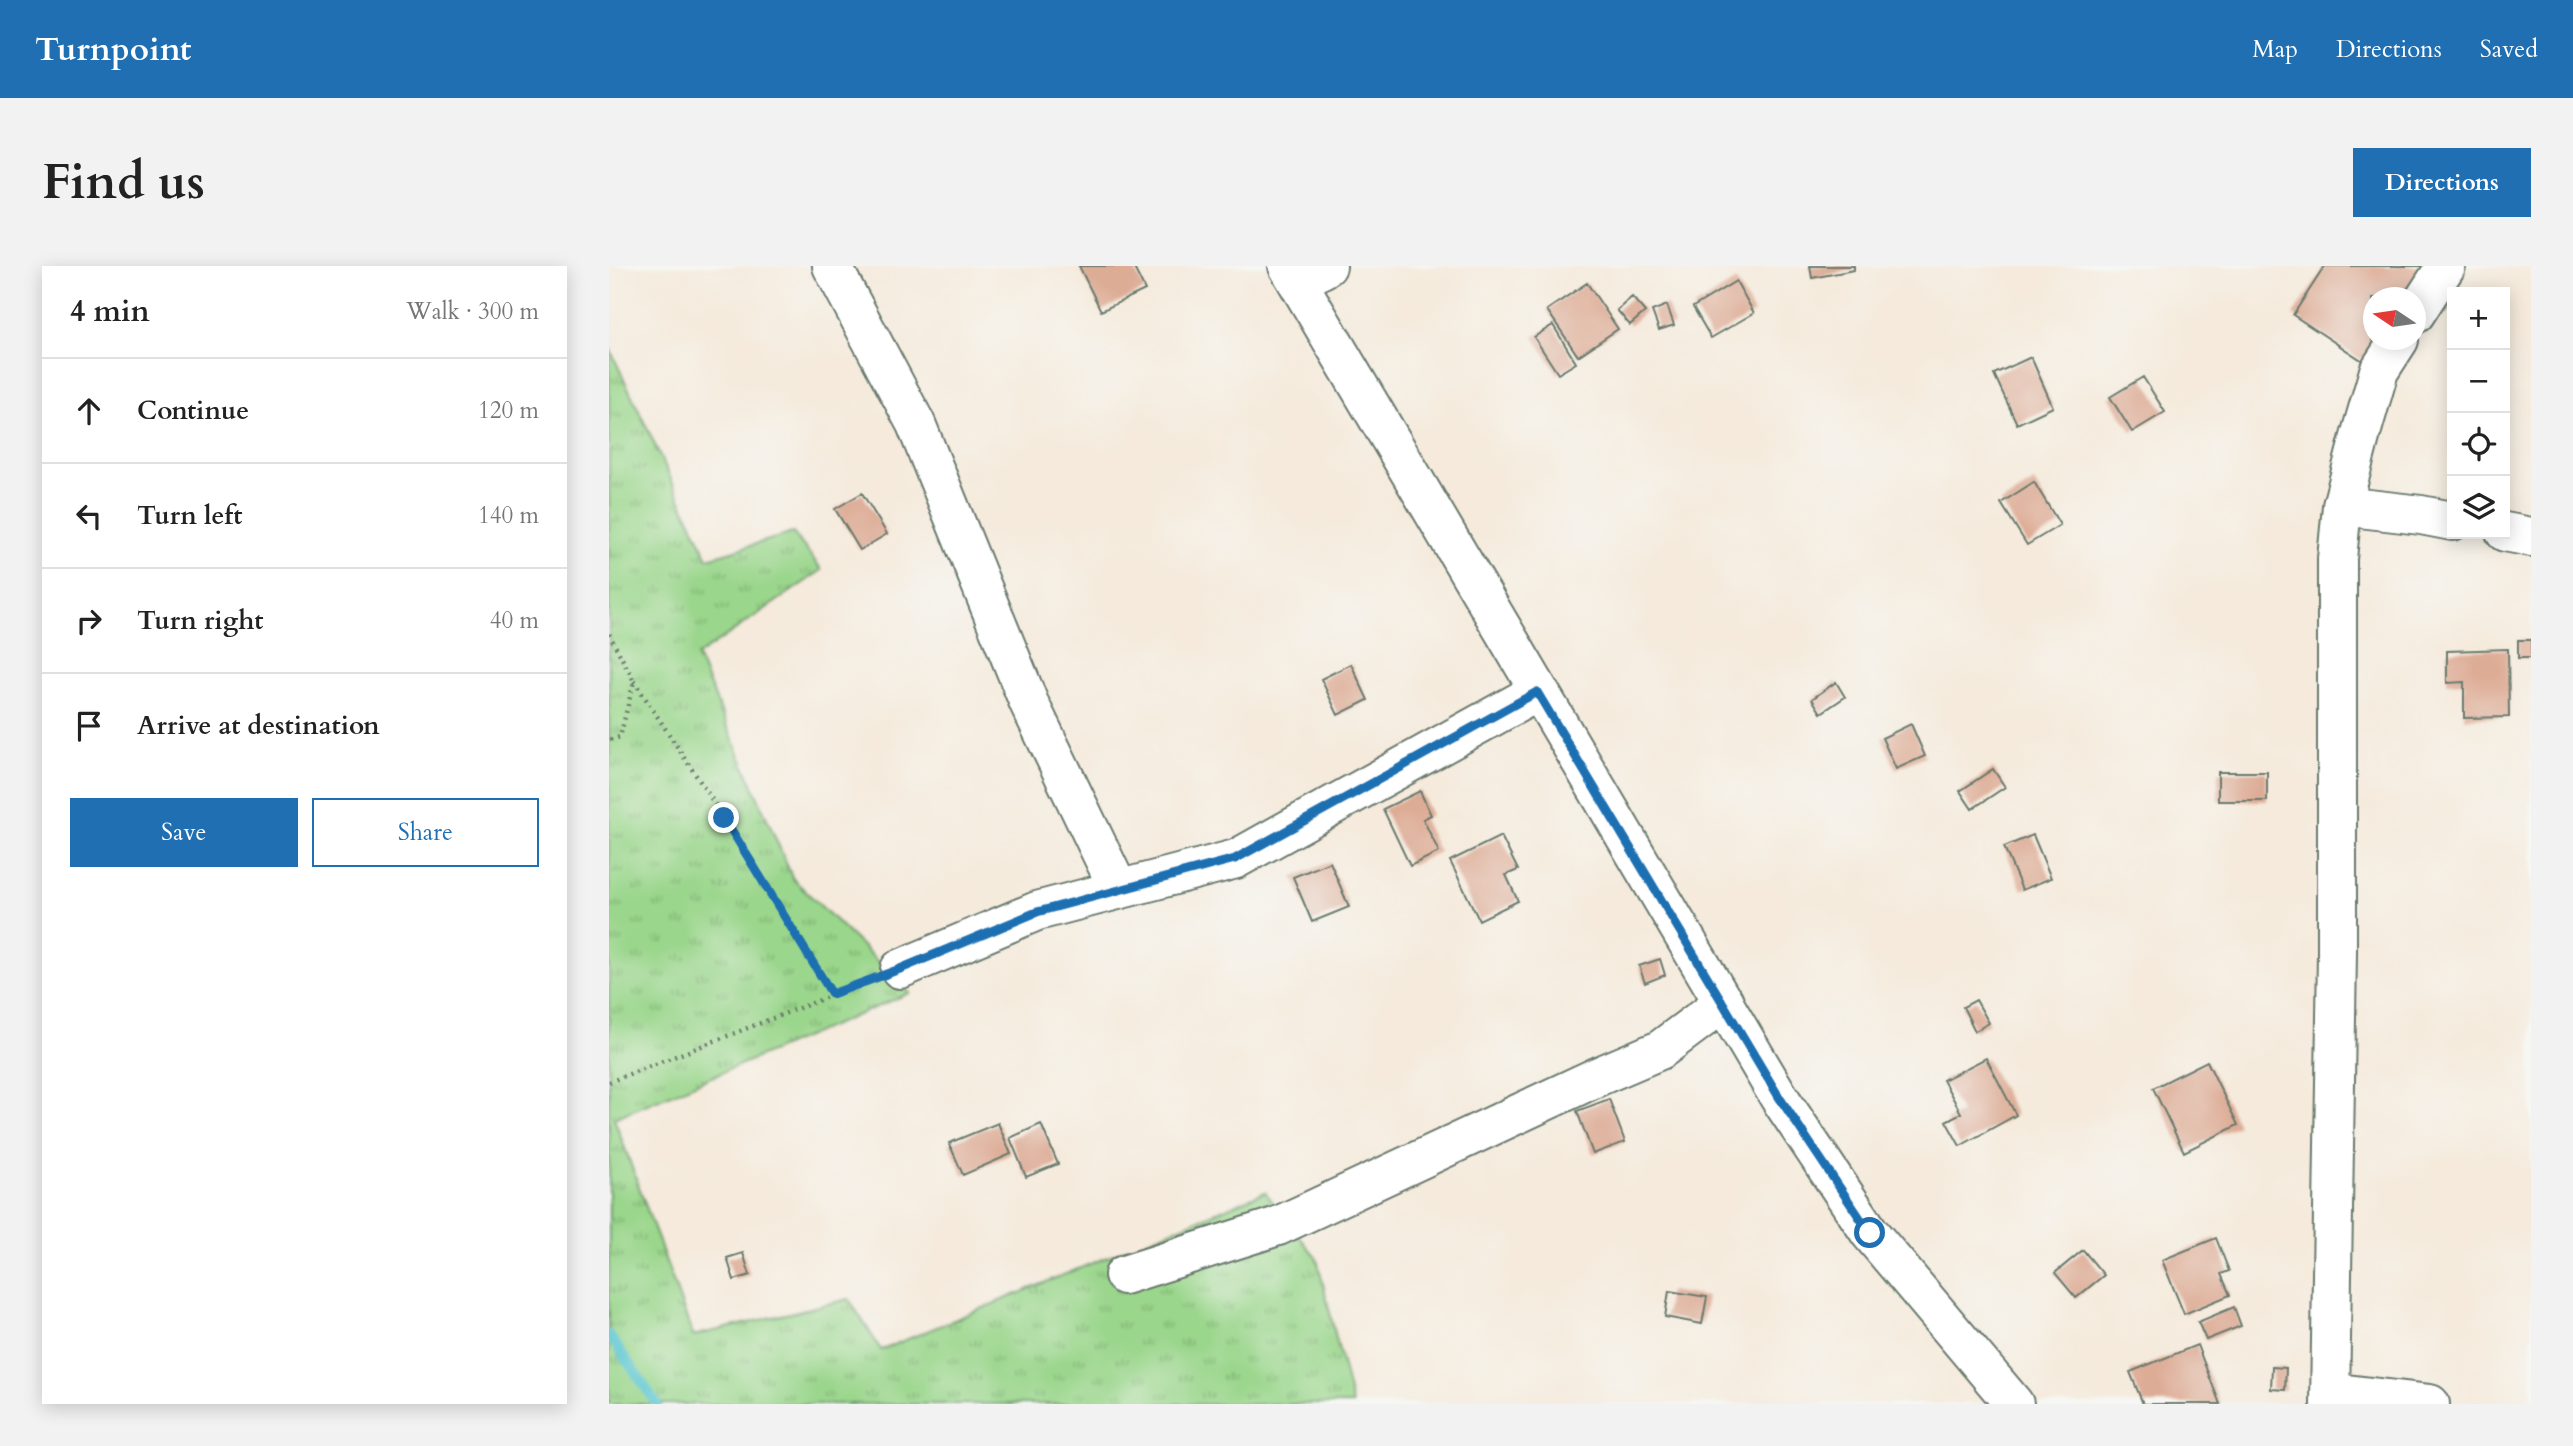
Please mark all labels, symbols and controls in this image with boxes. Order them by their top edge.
text: Turnpoint [35,27,191,72]
text: Map [2252,33,2298,66]
text: Directions [2336,33,2442,66]
text: Saved [2480,33,2538,66]
button: Directions [2353,148,2531,217]
text: Find us [42,149,205,216]
north arrow [2363,287,2426,350]
map controls [2447,287,2510,539]
button: + [2447,287,2510,350]
text: 4 min [70,291,150,332]
text: Walk · 300 m [406,296,539,327]
button: − [2447,350,2510,413]
icon: ahead [70,392,108,430]
text: Continue [137,393,249,428]
text: 120 m [478,395,539,426]
button: locate [2447,413,2510,476]
button: layers [2447,476,2510,539]
icon: left [70,497,108,535]
text: Turn left [137,498,242,533]
text: 140 m [478,500,539,531]
icon: right [70,602,108,640]
text: Turn right [137,603,264,638]
text: 40 m [490,605,539,636]
icon: arrive [70,707,108,745]
text: Arrive at destination [137,708,380,743]
button: Save [70,798,298,867]
button: Share [312,798,539,867]
route end [708,802,739,833]
route start [1854,1217,1885,1248]

